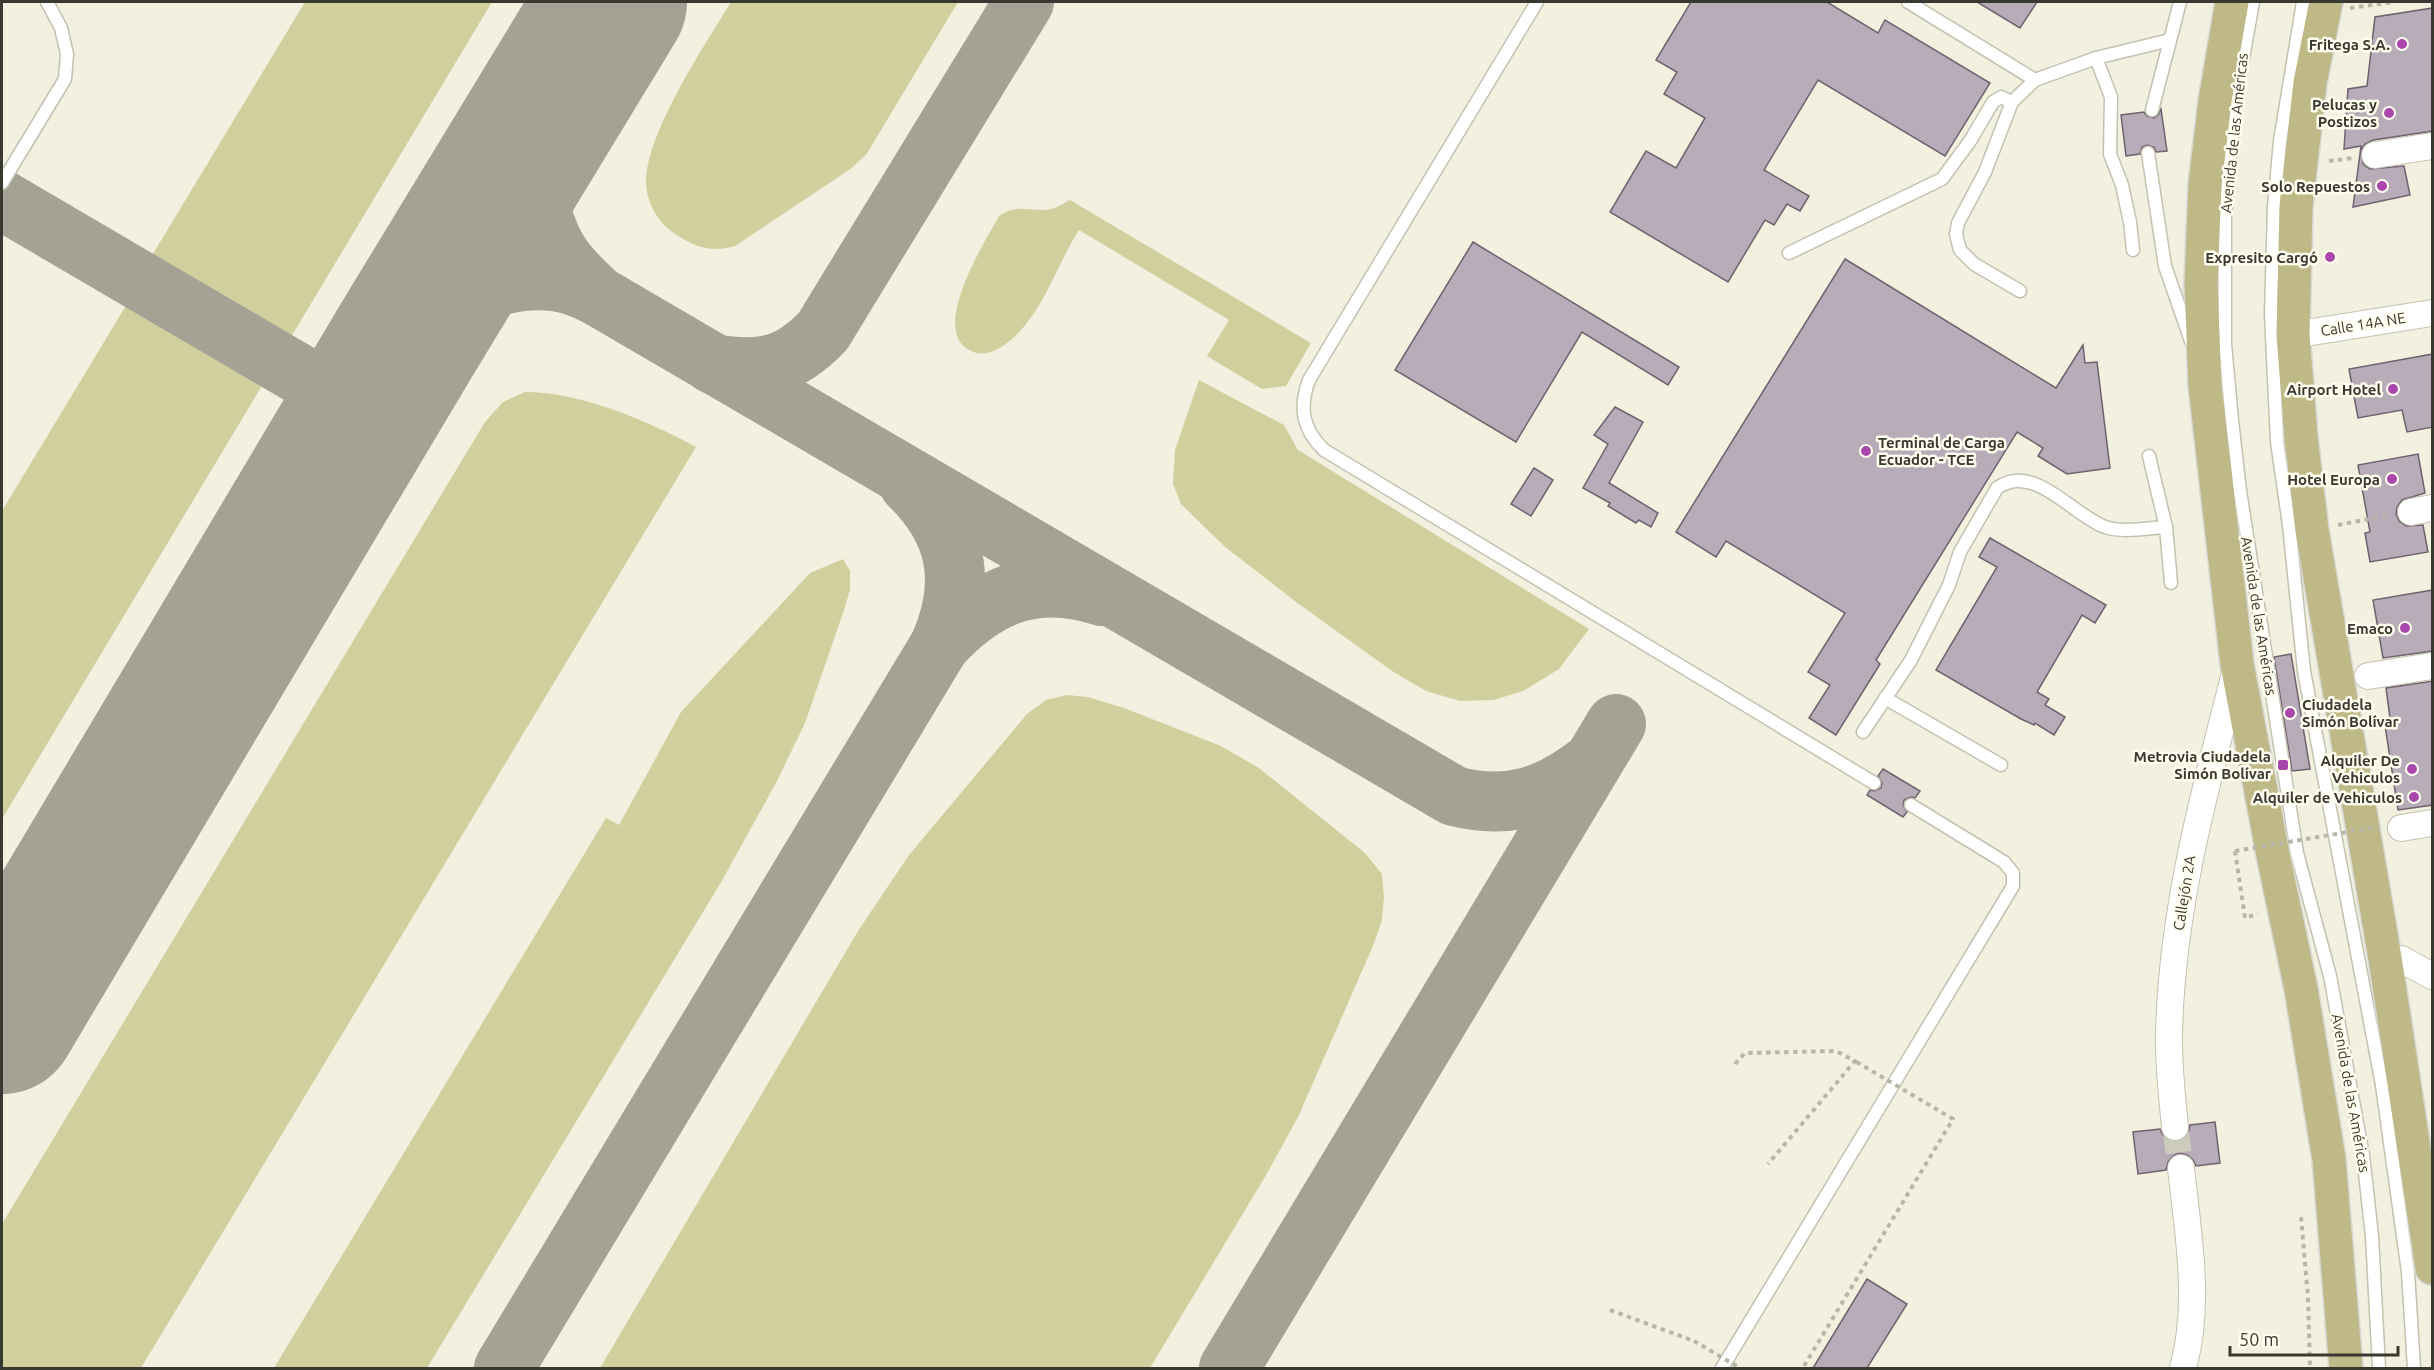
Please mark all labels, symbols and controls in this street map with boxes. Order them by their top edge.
place label: Fritega S.A. [2309,36,2390,53]
marker: Fritega S.A. [2395,37,2409,51]
street label: Avenida de las Américas [2217,52,2251,214]
place label: Pelucas y Postizos [2312,96,2377,130]
marker: Pelucas y Postizos [2382,106,2396,120]
place label: Solo Repuestos [2261,178,2370,195]
marker: Solo Repuestos [2375,179,2389,193]
place label: Expresito Cargó [2205,249,2318,266]
marker: Expresito Cargó [2323,250,2337,264]
street label: Calle 14A NE [2319,309,2407,339]
place label: Airport Hotel [2287,381,2381,398]
marker: Airport Hotel [2386,382,2400,396]
place label: Terminal de Carga Ecuador - TCE [1878,434,2005,468]
marker: Terminal de Carga Ecuador - TCE [1859,444,1873,458]
place label: Hotel Europa [2287,471,2380,488]
marker: Hotel Europa [2385,472,2399,486]
street label: Avenida de las Américas [2238,535,2280,697]
place label: Emaco [2347,620,2393,637]
marker: Emaco [2398,621,2412,635]
place label: Ciudadela Simón Bolívar [2302,696,2400,730]
marker: Ciudadela Simón Bolívar [2283,706,2297,720]
place label: Metrovia Ciudadela Simón Bolívar [2134,748,2272,782]
place label: Alquiler De Vehiculos [2320,752,2400,786]
marker: Metrovia Ciudadela Simón Bolívar [2276,758,2290,772]
marker: Alquiler De Vehiculos [2405,762,2419,776]
place label: Alquiler de Vehiculos [2253,789,2402,806]
marker: Alquiler de Vehiculos [2407,790,2421,804]
street label: Callejón 2A [2170,854,2198,932]
street label: Avenida de las Américas [2329,1012,2373,1174]
scale bar [2230,1319,2398,1357]
text: 50 m [2239,1329,2279,1349]

